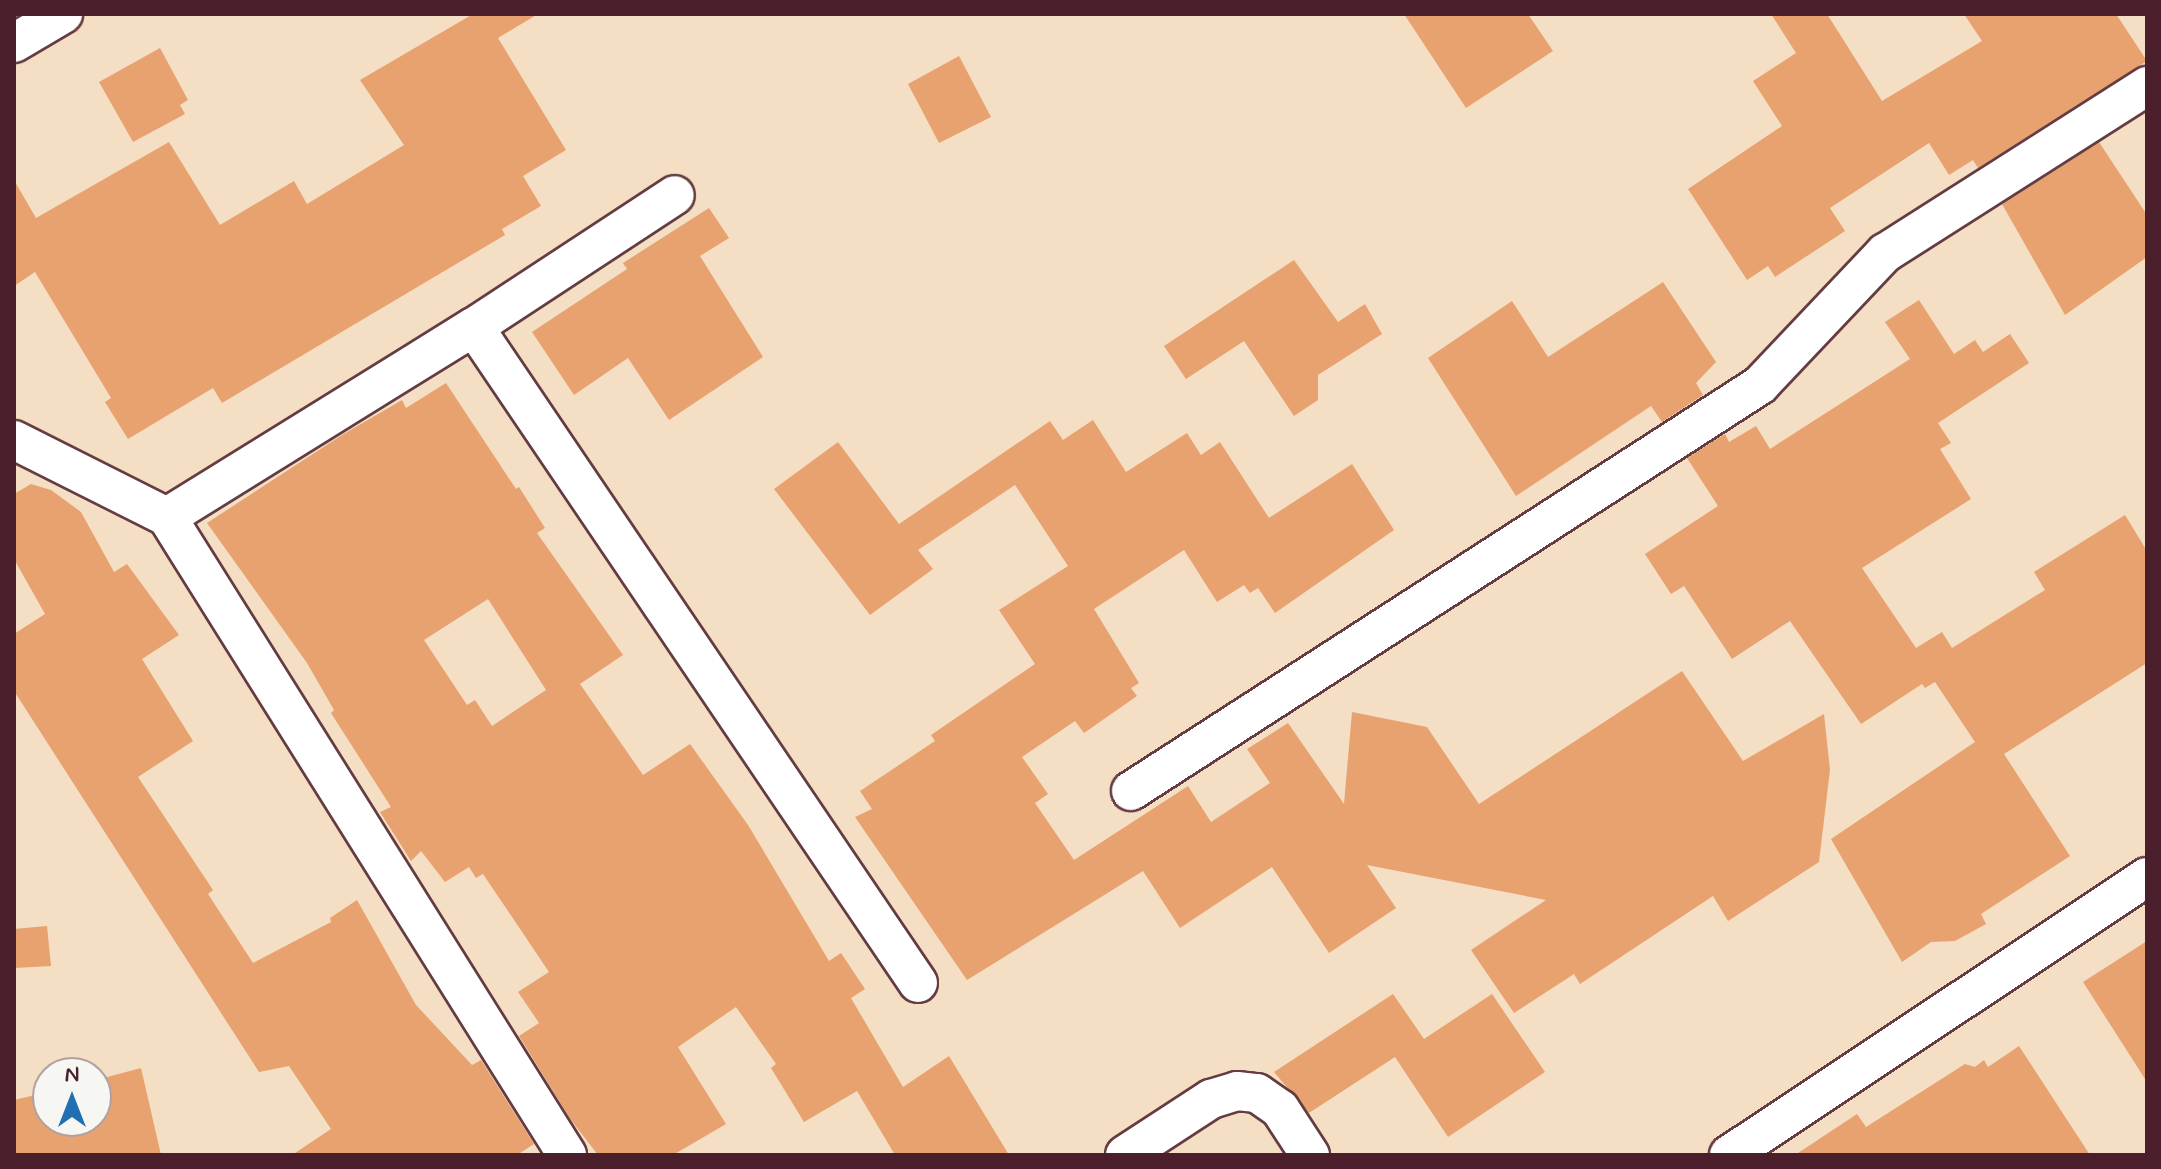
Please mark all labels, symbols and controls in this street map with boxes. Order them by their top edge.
north arrow [32,1057,112,1137]
text: N [65,1061,79,1089]

